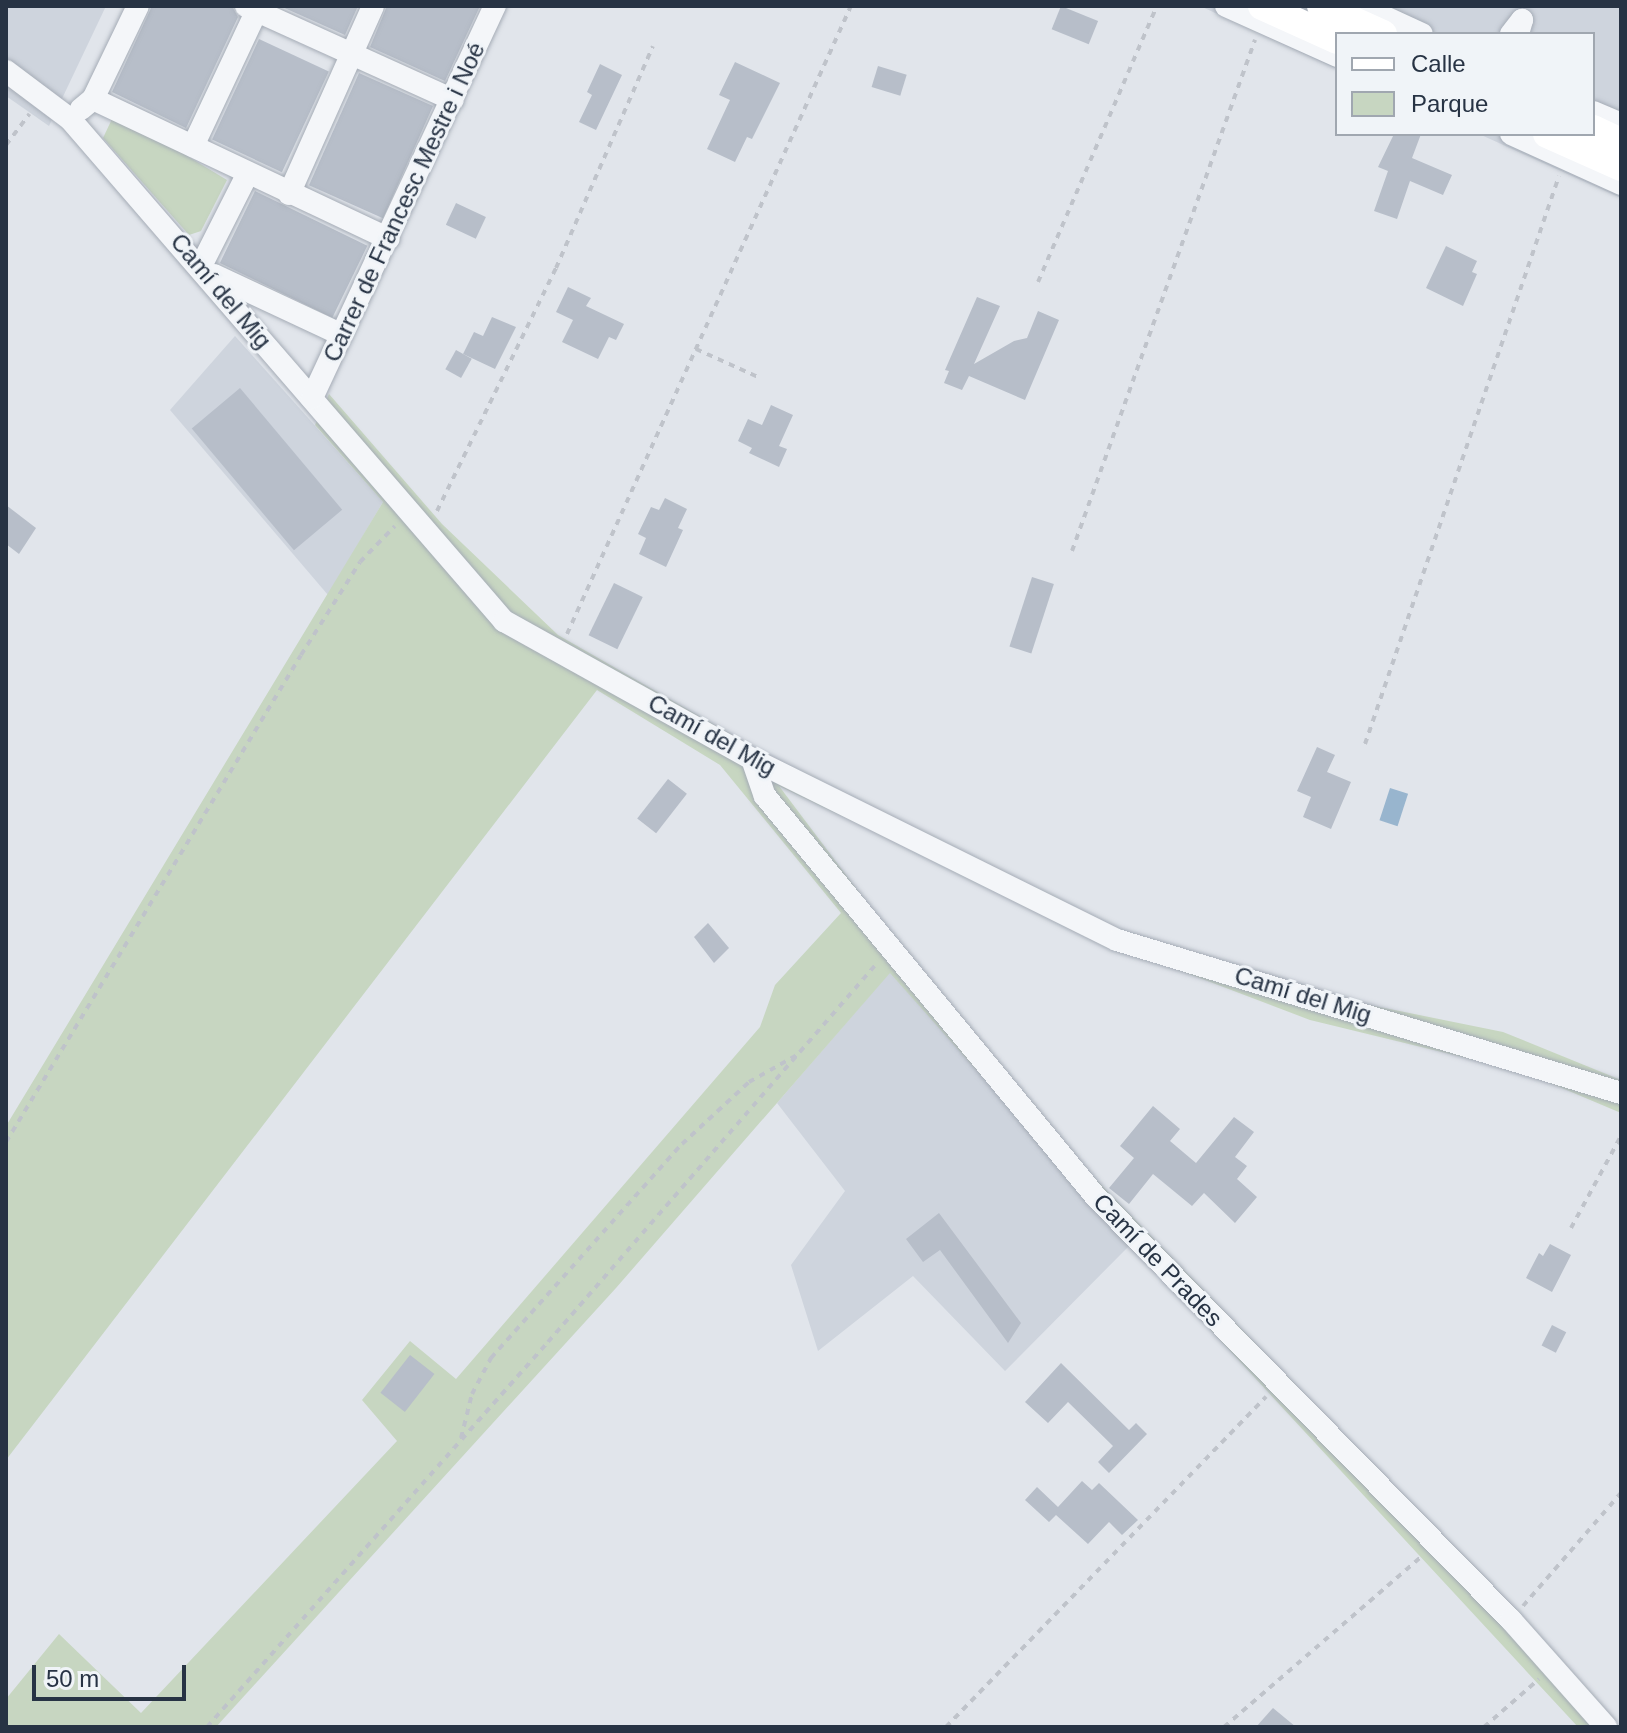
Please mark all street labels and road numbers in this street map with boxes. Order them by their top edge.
street label: Carrer de Francesc Mestre i Noé [317,38,491,366]
street label: Camí del Mig [165,228,277,354]
street label: Camí del Mig [643,688,781,782]
street label: Camí del Mig [1231,961,1375,1029]
street label: Camí de Prades [1087,1188,1229,1332]

